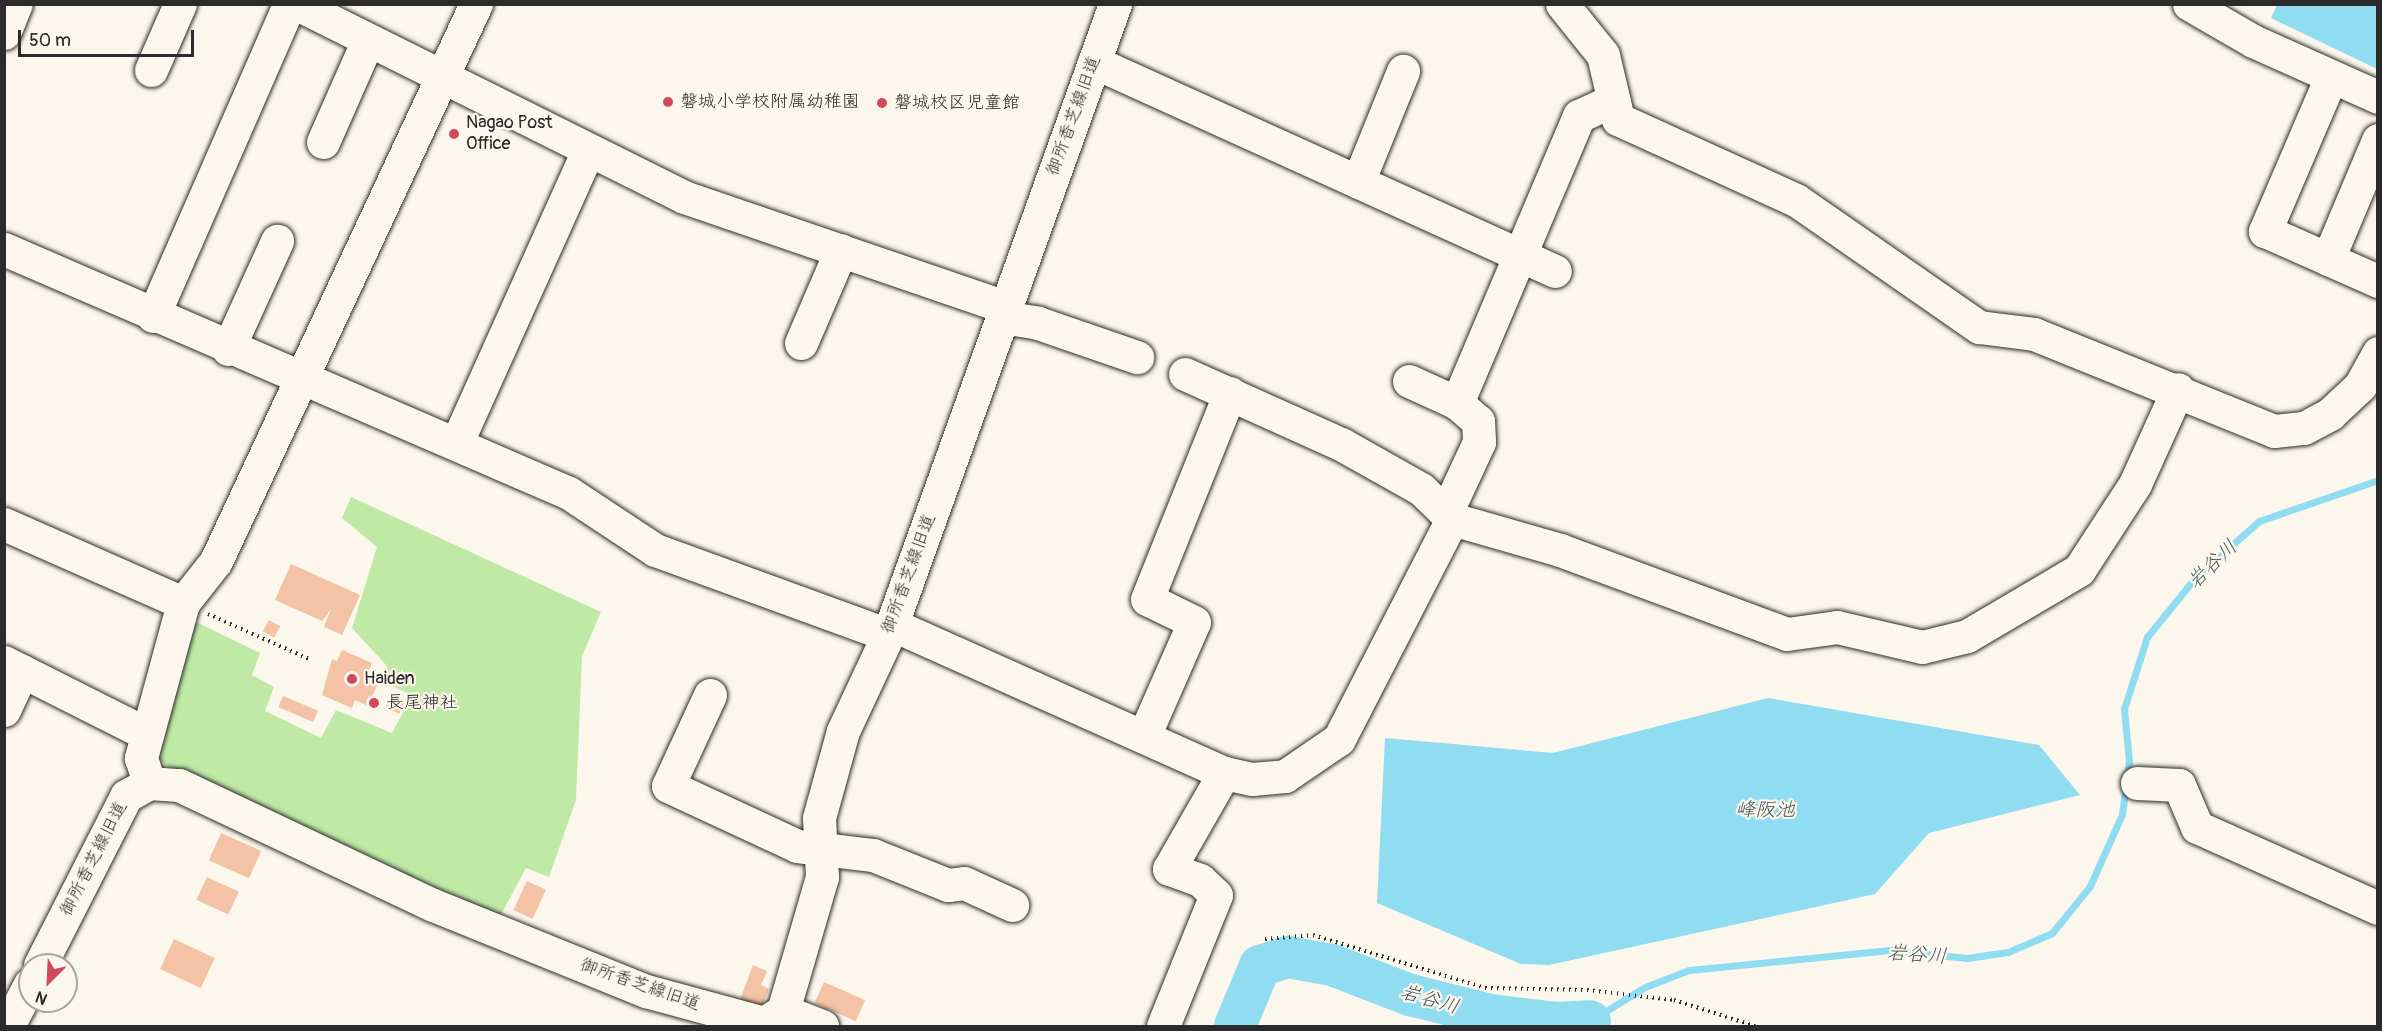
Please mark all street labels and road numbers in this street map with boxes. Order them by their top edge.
street label: 御所香芝線旧道 [1042,53,1106,179]
street label: 御所香芝線旧道 [877,511,941,637]
street label: 御所香芝線旧道 [56,798,132,920]
street label: 御所香芝線旧道 [577,954,703,1016]

